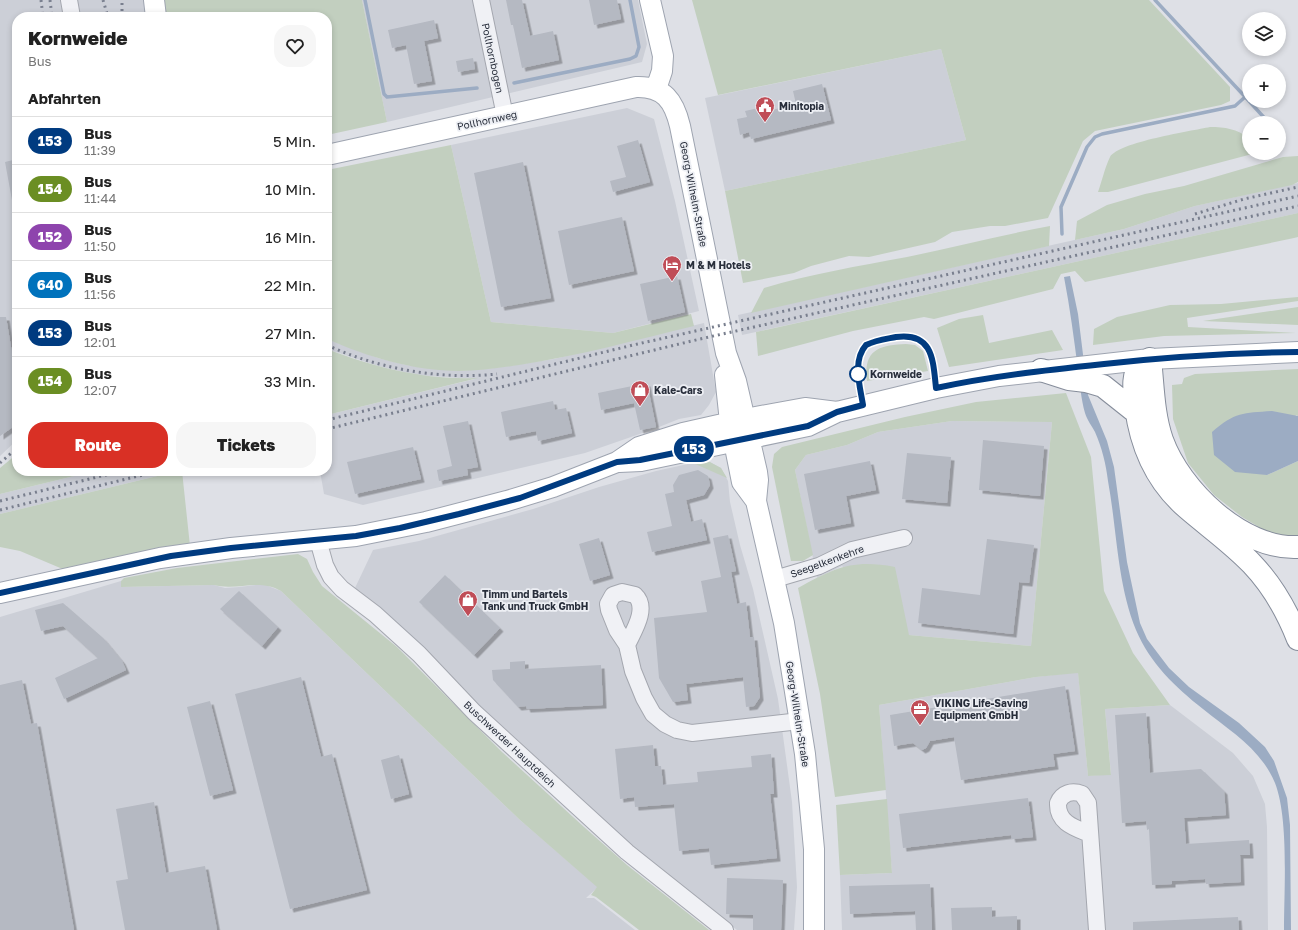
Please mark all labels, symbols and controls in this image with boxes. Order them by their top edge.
map controls [1242,12,1286,160]
button: layers [1242,12,1286,56]
street label: Pollhornbogen [480,22,506,94]
button: heart [274,25,316,67]
text: Kornweide [28,26,128,49]
text: Bus [28,53,51,69]
button: + [1242,64,1286,108]
text: Abfahrten [28,89,101,107]
public building icon: Minitopia [754,95,776,123]
place label: Minitopia [779,100,824,112]
street label: Pollhornweg [456,108,518,132]
button: − [1242,116,1286,160]
text: Bus [84,124,112,142]
text: 153 [38,132,62,149]
text: 5 Min. [273,132,316,150]
street label: Georg-Wilhelm-Straße [678,140,710,248]
text: 11:39 [84,142,116,158]
text: Bus [84,172,112,190]
text: 154 [38,180,62,197]
text: 10 Min. [265,180,316,198]
text: 11:44 [84,190,116,206]
text: Bus [84,220,112,238]
text: 152 [38,228,62,245]
text: 16 Min. [265,228,316,246]
text: 11:50 [84,238,116,254]
hotel icon: M & M Hotels [661,254,683,282]
place label: M & M Hotels [686,259,751,271]
text: Bus [84,268,112,286]
text: 640 [37,276,63,293]
text: 22 Min. [264,276,316,294]
text: 11:56 [84,286,116,302]
text: Bus [84,316,112,334]
text: 153 [38,324,62,341]
text: 27 Min. [265,324,316,342]
text: 12:01 [84,334,116,350]
text: Bus [84,364,112,382]
marker: Kornweide [849,365,867,383]
place label: Kornweide [870,368,922,380]
text: 154 [38,372,62,389]
text: 33 Min. [264,372,316,390]
shop icon: Kale-Cars [629,379,651,407]
text: 12:07 [84,382,117,398]
place label: Kale-Cars [654,384,703,396]
button: Route [28,422,168,468]
button: Tickets [176,422,316,468]
line badge: 153 [671,436,717,462]
text: 153 [682,440,706,457]
street label: Seegelkenkehre [789,542,866,580]
place label: Timm und Bartels Tank und Truck GmbH [482,588,588,612]
shop icon: Timm und Bartels Tank und Truck GmbH [457,589,479,617]
street label: Georg-Wilhelm-Straße [784,660,812,768]
place label: VIKING Life-Saving Equipment GmbH [934,697,1028,721]
street label: Buschwerder Hauptdeich [462,698,558,790]
office icon: VIKING Life-Saving Equipment GmbH [909,698,931,726]

